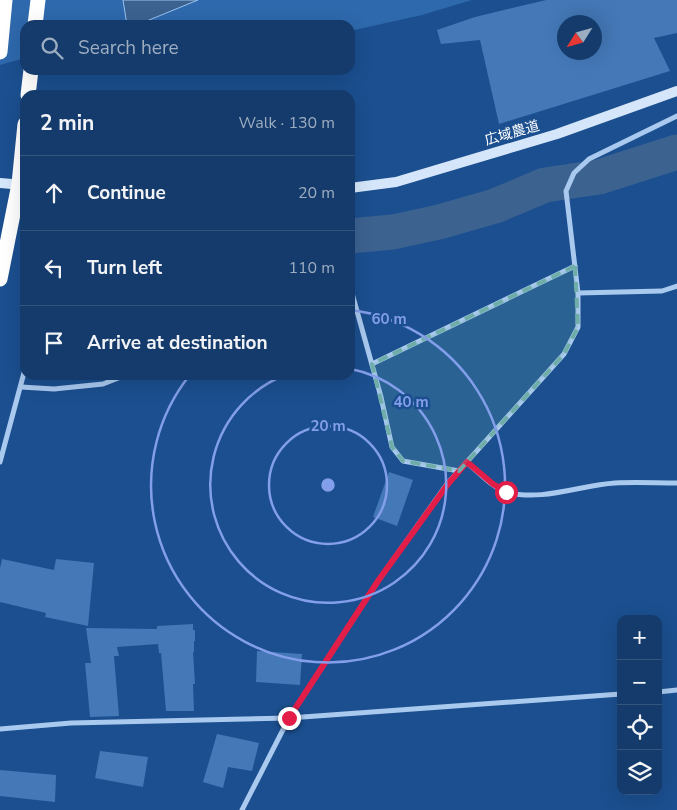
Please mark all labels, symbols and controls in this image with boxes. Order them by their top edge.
north arrow [557,15,602,60]
search box [20,20,355,75]
icon: search [38,34,66,62]
text: Search here [78,35,179,61]
text: 2 min [40,109,94,137]
text: Walk · 130 m [239,112,335,134]
street label: 広域農道 [482,116,542,150]
icon: ahead [40,179,68,207]
text: Continue [87,180,166,206]
text: 20 m [298,182,335,204]
icon: left [40,254,68,282]
text: Turn left [87,255,162,281]
text: 110 m [288,257,335,279]
text: 60 m [371,309,407,329]
icon: arrive [40,329,68,357]
text: Arrive at destination [87,330,268,356]
text: 40 m [393,392,429,412]
text: 20 m [310,416,346,436]
centre of rings [319,476,337,494]
route start [495,481,518,504]
map controls [617,615,662,795]
button: + [617,615,662,660]
button: − [617,660,662,705]
button: locate [617,705,662,750]
route end [278,707,301,730]
button: layers [617,750,662,795]

